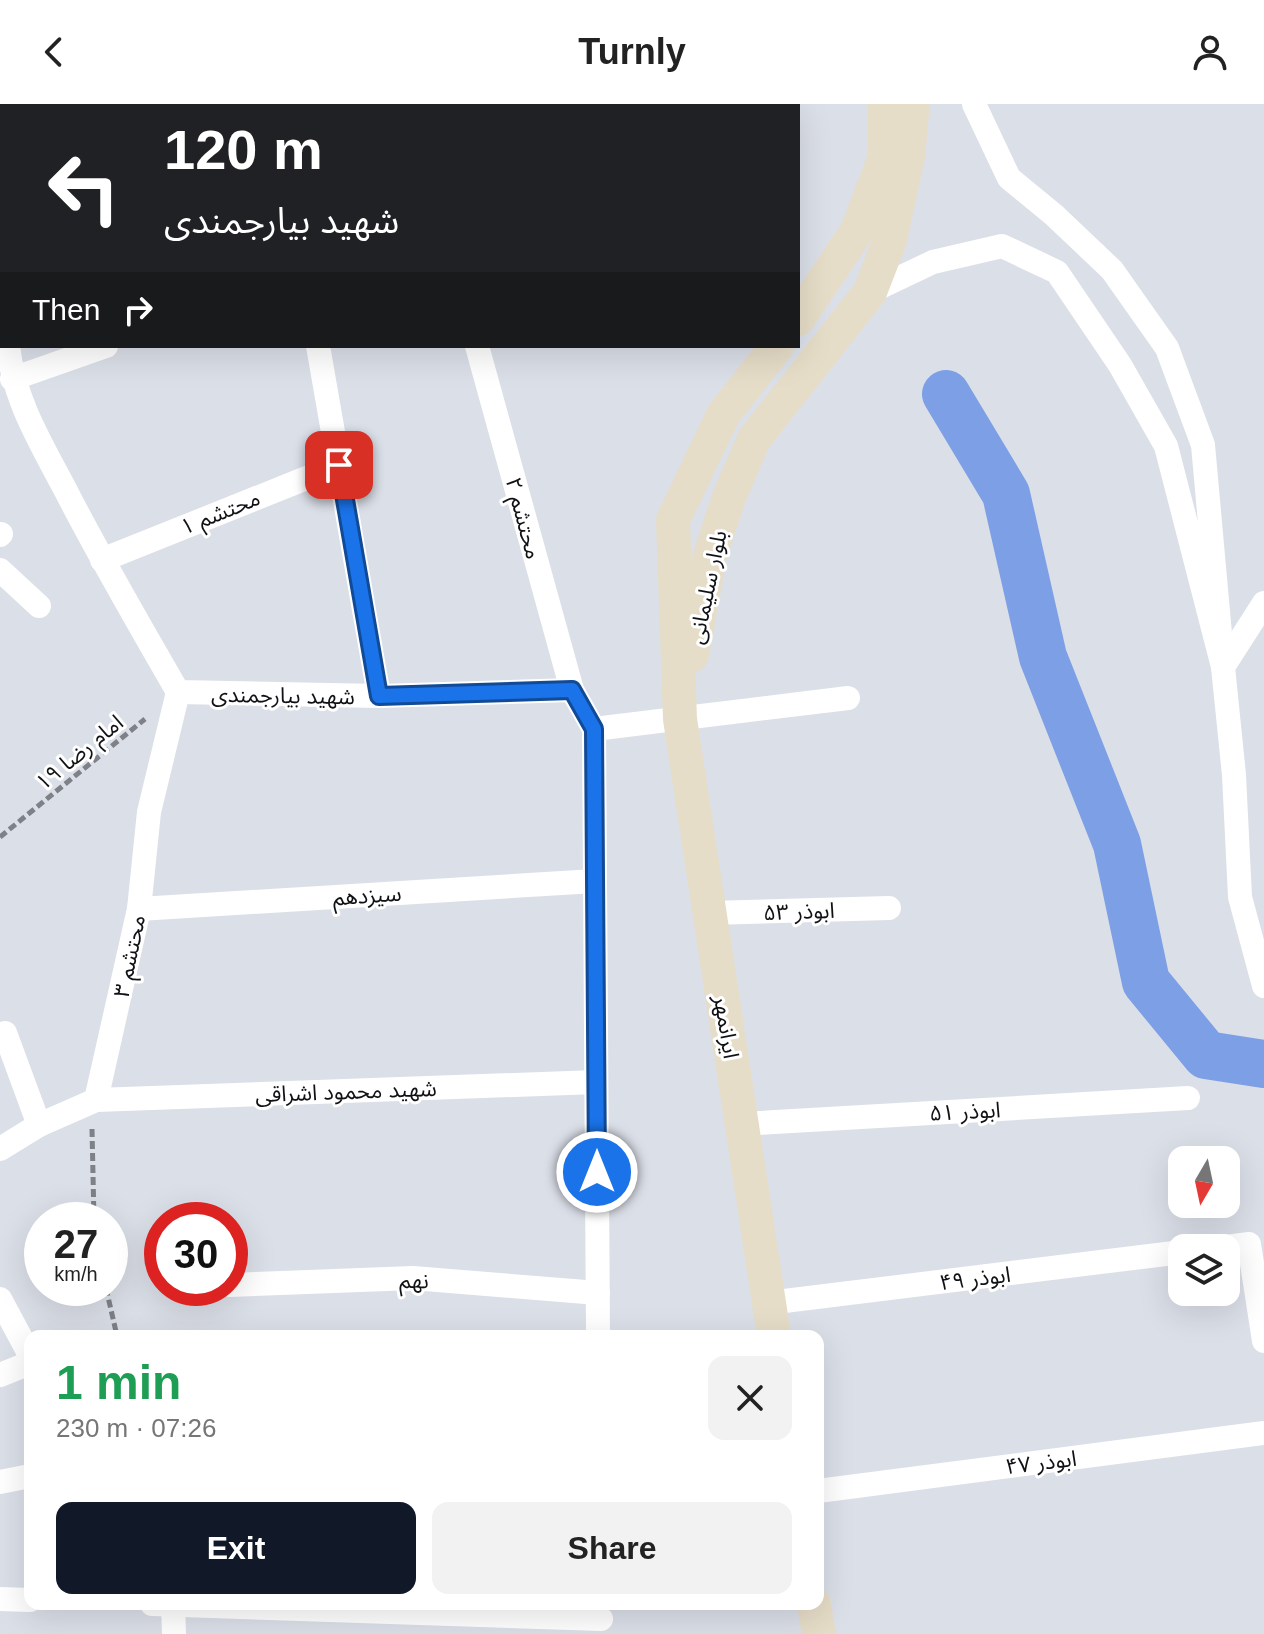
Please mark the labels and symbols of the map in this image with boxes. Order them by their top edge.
pin [305,431,373,499]
street label: ۲ محتشم [497,475,546,563]
street label: محتشم ۱ [177,485,265,543]
street label: بلوار سلیمانی [683,528,733,646]
street label: شهید بیارجمندی [211,682,355,710]
street label: امام رضا ۱۹ [31,710,130,798]
street label: سیزدهم [332,881,403,914]
street label: ۵۳ ابوذر [763,898,835,926]
street label: محتشم ۳ [109,913,154,1000]
street label: ایرانمهر [709,993,744,1061]
street label: شهید محمود اشراقی [255,1076,437,1107]
street label: ابوذر ۵۱ [929,1097,1001,1127]
position arrow [555,1130,639,1214]
north arrow [1168,1146,1240,1218]
speed limit sign: 30 [144,1202,248,1306]
street label: ابوذر ۴۹ [938,1262,1012,1296]
street label: نهم [399,1268,429,1297]
street label: ابوذر ۴۷ [1004,1446,1078,1480]

